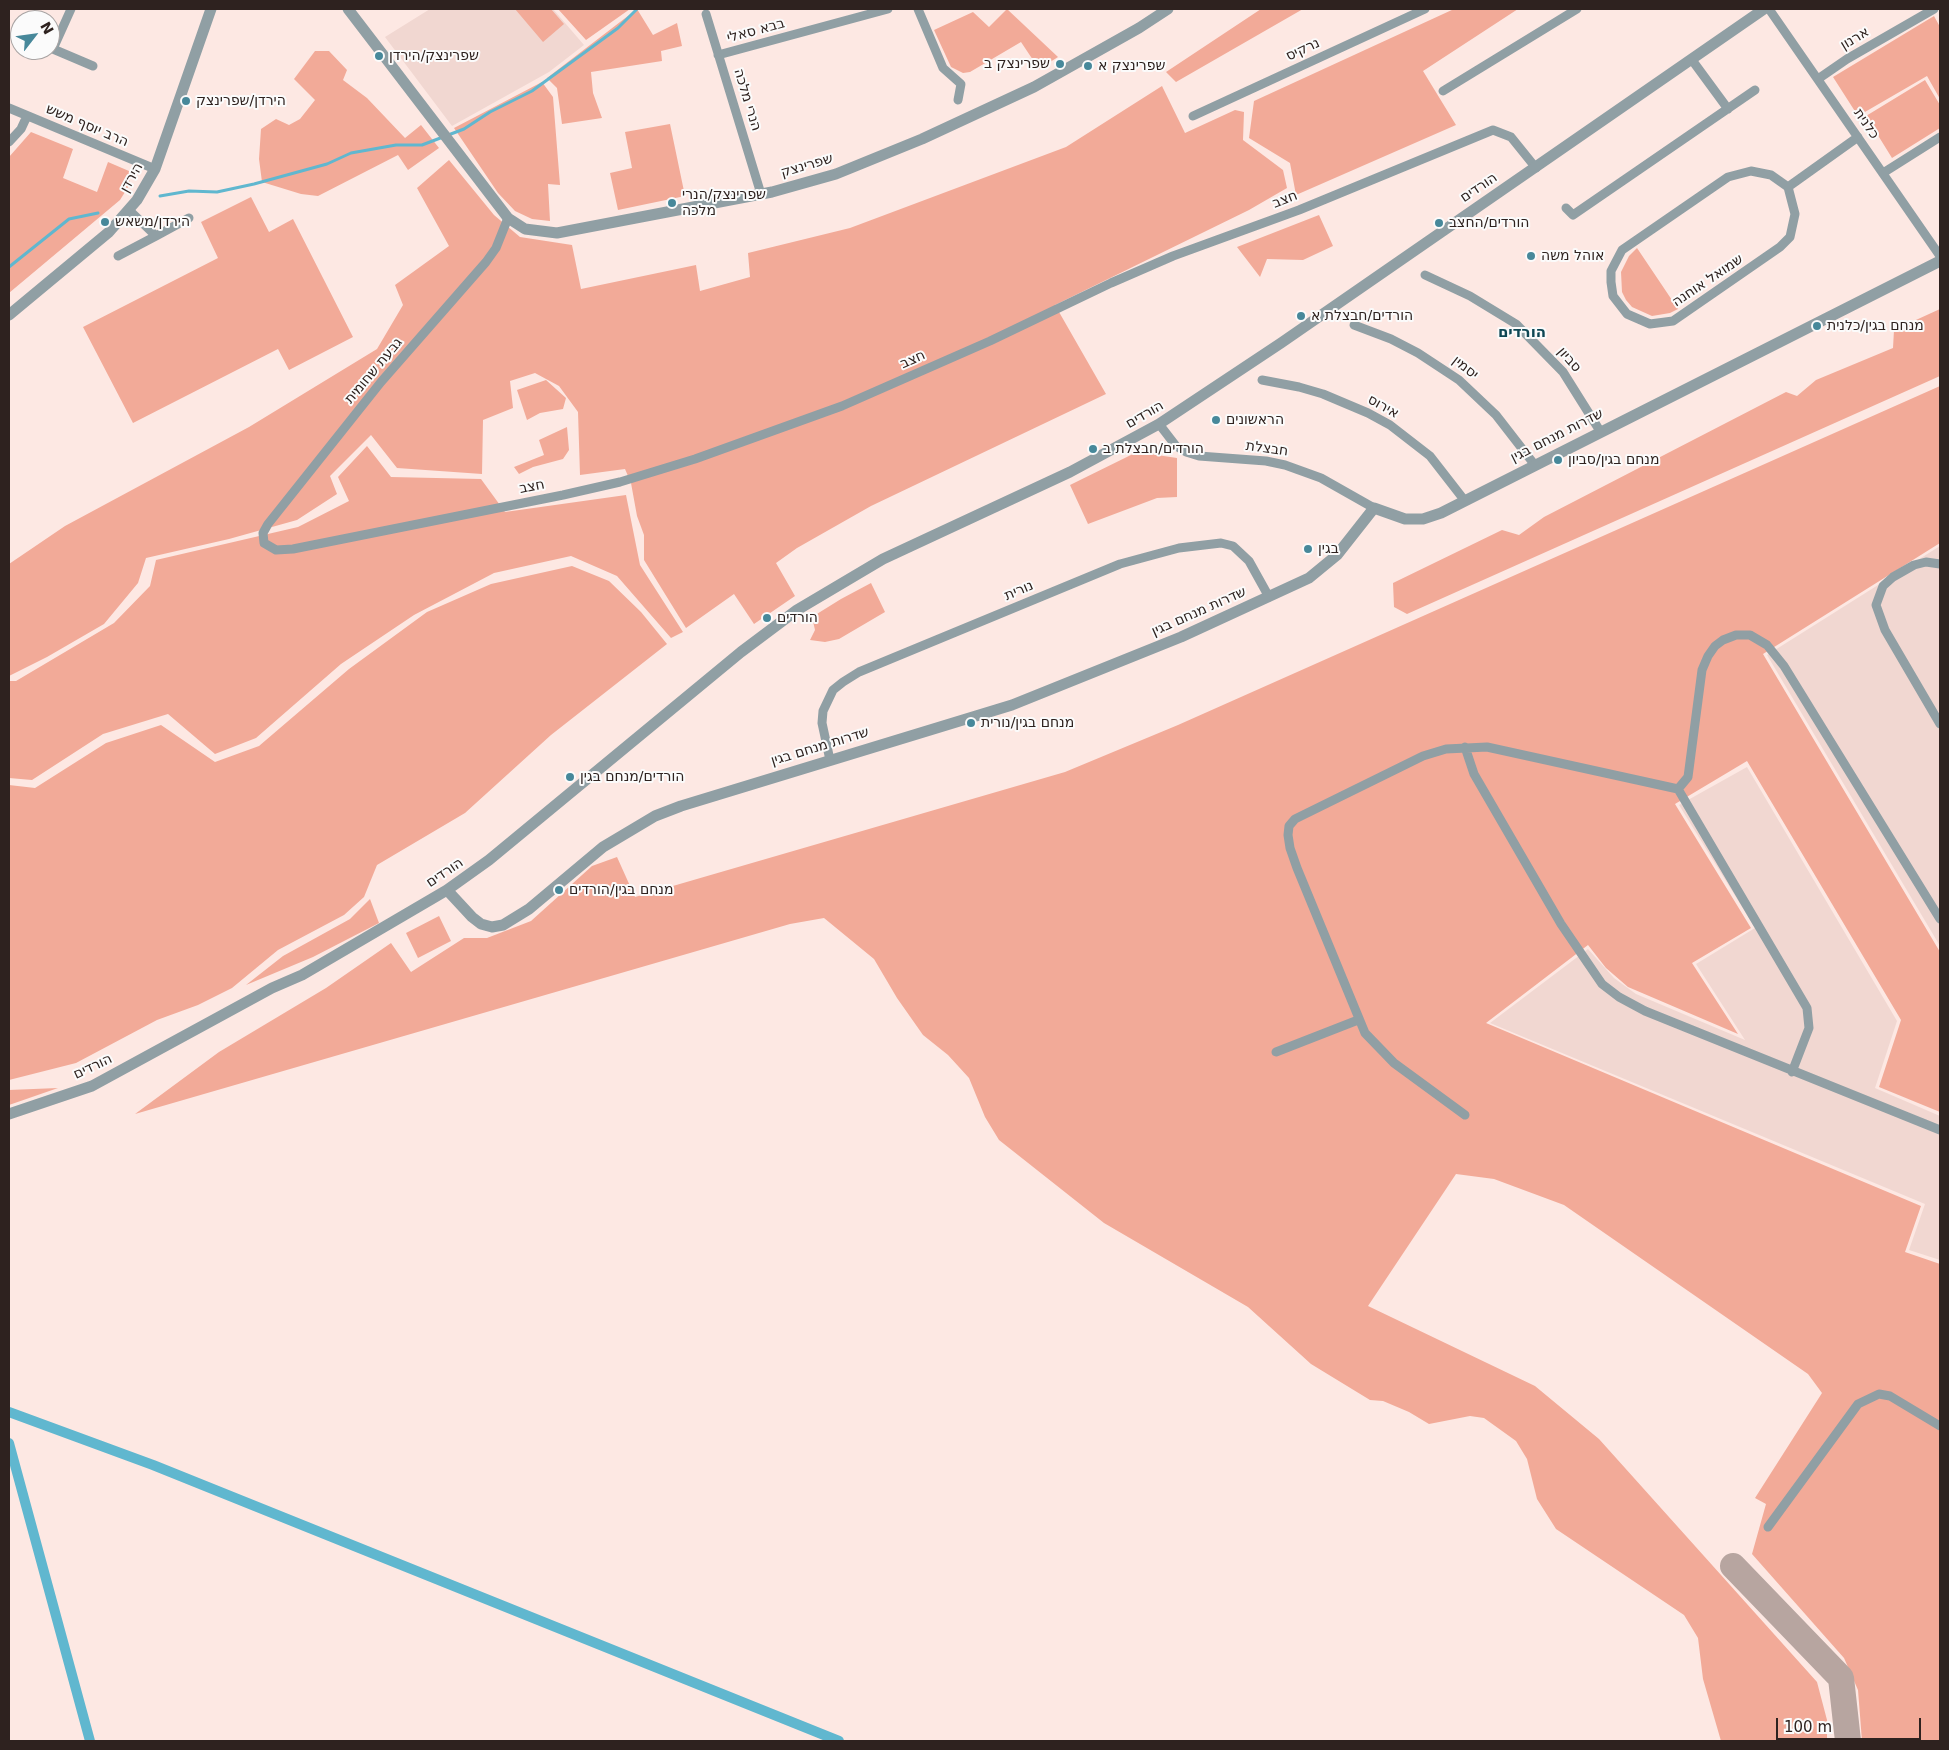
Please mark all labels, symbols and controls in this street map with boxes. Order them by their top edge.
north arrow [10,10,60,60]
street label: בבא סאלי [725,15,787,47]
text: N [37,19,57,37]
street label: ארנון [1838,24,1872,54]
street label: נרקיס [1283,35,1323,65]
place label: שפרינצק/הירדן [389,48,479,64]
marker: שפרינצק/הירדן [373,50,385,62]
place label: שפרינצק ב [984,56,1050,72]
marker: שפרינצק ב [1054,58,1066,70]
place label: שפרינצק א [1098,58,1165,74]
marker: שפרינצק א [1082,60,1094,72]
street label: הנרי מלכה [730,67,764,133]
place label: הירדן/שפרינצק [196,93,286,109]
marker: הירדן/שפרינצק [180,95,192,107]
street label: הרב יוסף משש [43,101,131,151]
street label: כלנית [1850,106,1882,142]
street label: שפרינצק [779,151,835,181]
street label: הירדן [117,160,147,196]
street label: הורדים [1457,170,1501,206]
place label: שפרינצק/הנרי מלכה [682,187,766,220]
street label: חצב [1270,188,1300,212]
marker: שפרינצק/הנרי מלכה [666,197,678,209]
place label: הירדן/משאש [115,214,190,230]
place label: הורדים/החצב [1449,215,1529,231]
marker: הירדן/משאש [99,216,111,228]
marker: הורדים/החצב [1433,217,1445,229]
place label: אוהל משה [1541,248,1604,264]
marker: אוהל משה [1525,250,1537,262]
street label: שמואל אוחנה [1669,251,1747,311]
place label: הורדים/חבצלת א [1311,308,1413,324]
marker: הורדים/חבצלת א [1295,310,1307,322]
place label: מנחם בגין/כלנית [1827,318,1924,334]
marker: מנחם בגין/כלנית [1811,320,1823,332]
district label: הורדים [1498,324,1546,342]
street label: גבעת שחומית [342,335,406,407]
street label: סביון [1553,344,1585,376]
street label: חצב [898,347,928,373]
street label: יסמין [1449,353,1481,383]
street label: אירוס [1364,392,1402,422]
street label: הורדים [1123,397,1167,433]
street label: שדרות מנחם בגין [1508,405,1606,467]
place label: הראשונים [1226,412,1284,428]
marker: הראשונים [1210,414,1222,426]
street label: חבצלת [1245,438,1289,460]
place label: הורדים/חבצלת ב [1103,441,1204,457]
marker: הורדים/חבצלת ב [1087,443,1099,455]
place label: מנחם בגין/סביון [1568,452,1659,468]
marker: מנחם בגין/סביון [1552,454,1564,466]
street label: חצב [518,476,546,498]
place label: בגין [1318,541,1339,557]
marker: בגין [1302,543,1314,555]
street label: נורית [1002,577,1036,605]
street label: שדרות מנחם בגין [1149,584,1249,640]
place label: הורדים [777,610,818,626]
marker: הורדים [761,612,773,624]
place label: מנחם בגין/נורית [981,715,1074,731]
marker: מנחם בגין/נורית [965,717,977,729]
street label: שדרות מנחם בגין [769,724,871,770]
place label: הורדים/מנחם בגין [580,769,684,785]
marker: הורדים/מנחם בגין [564,771,576,783]
street label: הורדים [423,855,467,891]
place label: מנחם בגין/הורדים [569,882,673,898]
marker: מנחם בגין/הורדים [553,884,565,896]
street label: הורדים [71,1051,115,1083]
scale bar [1779,1708,1924,1740]
text: 100 m [1784,1718,1832,1736]

